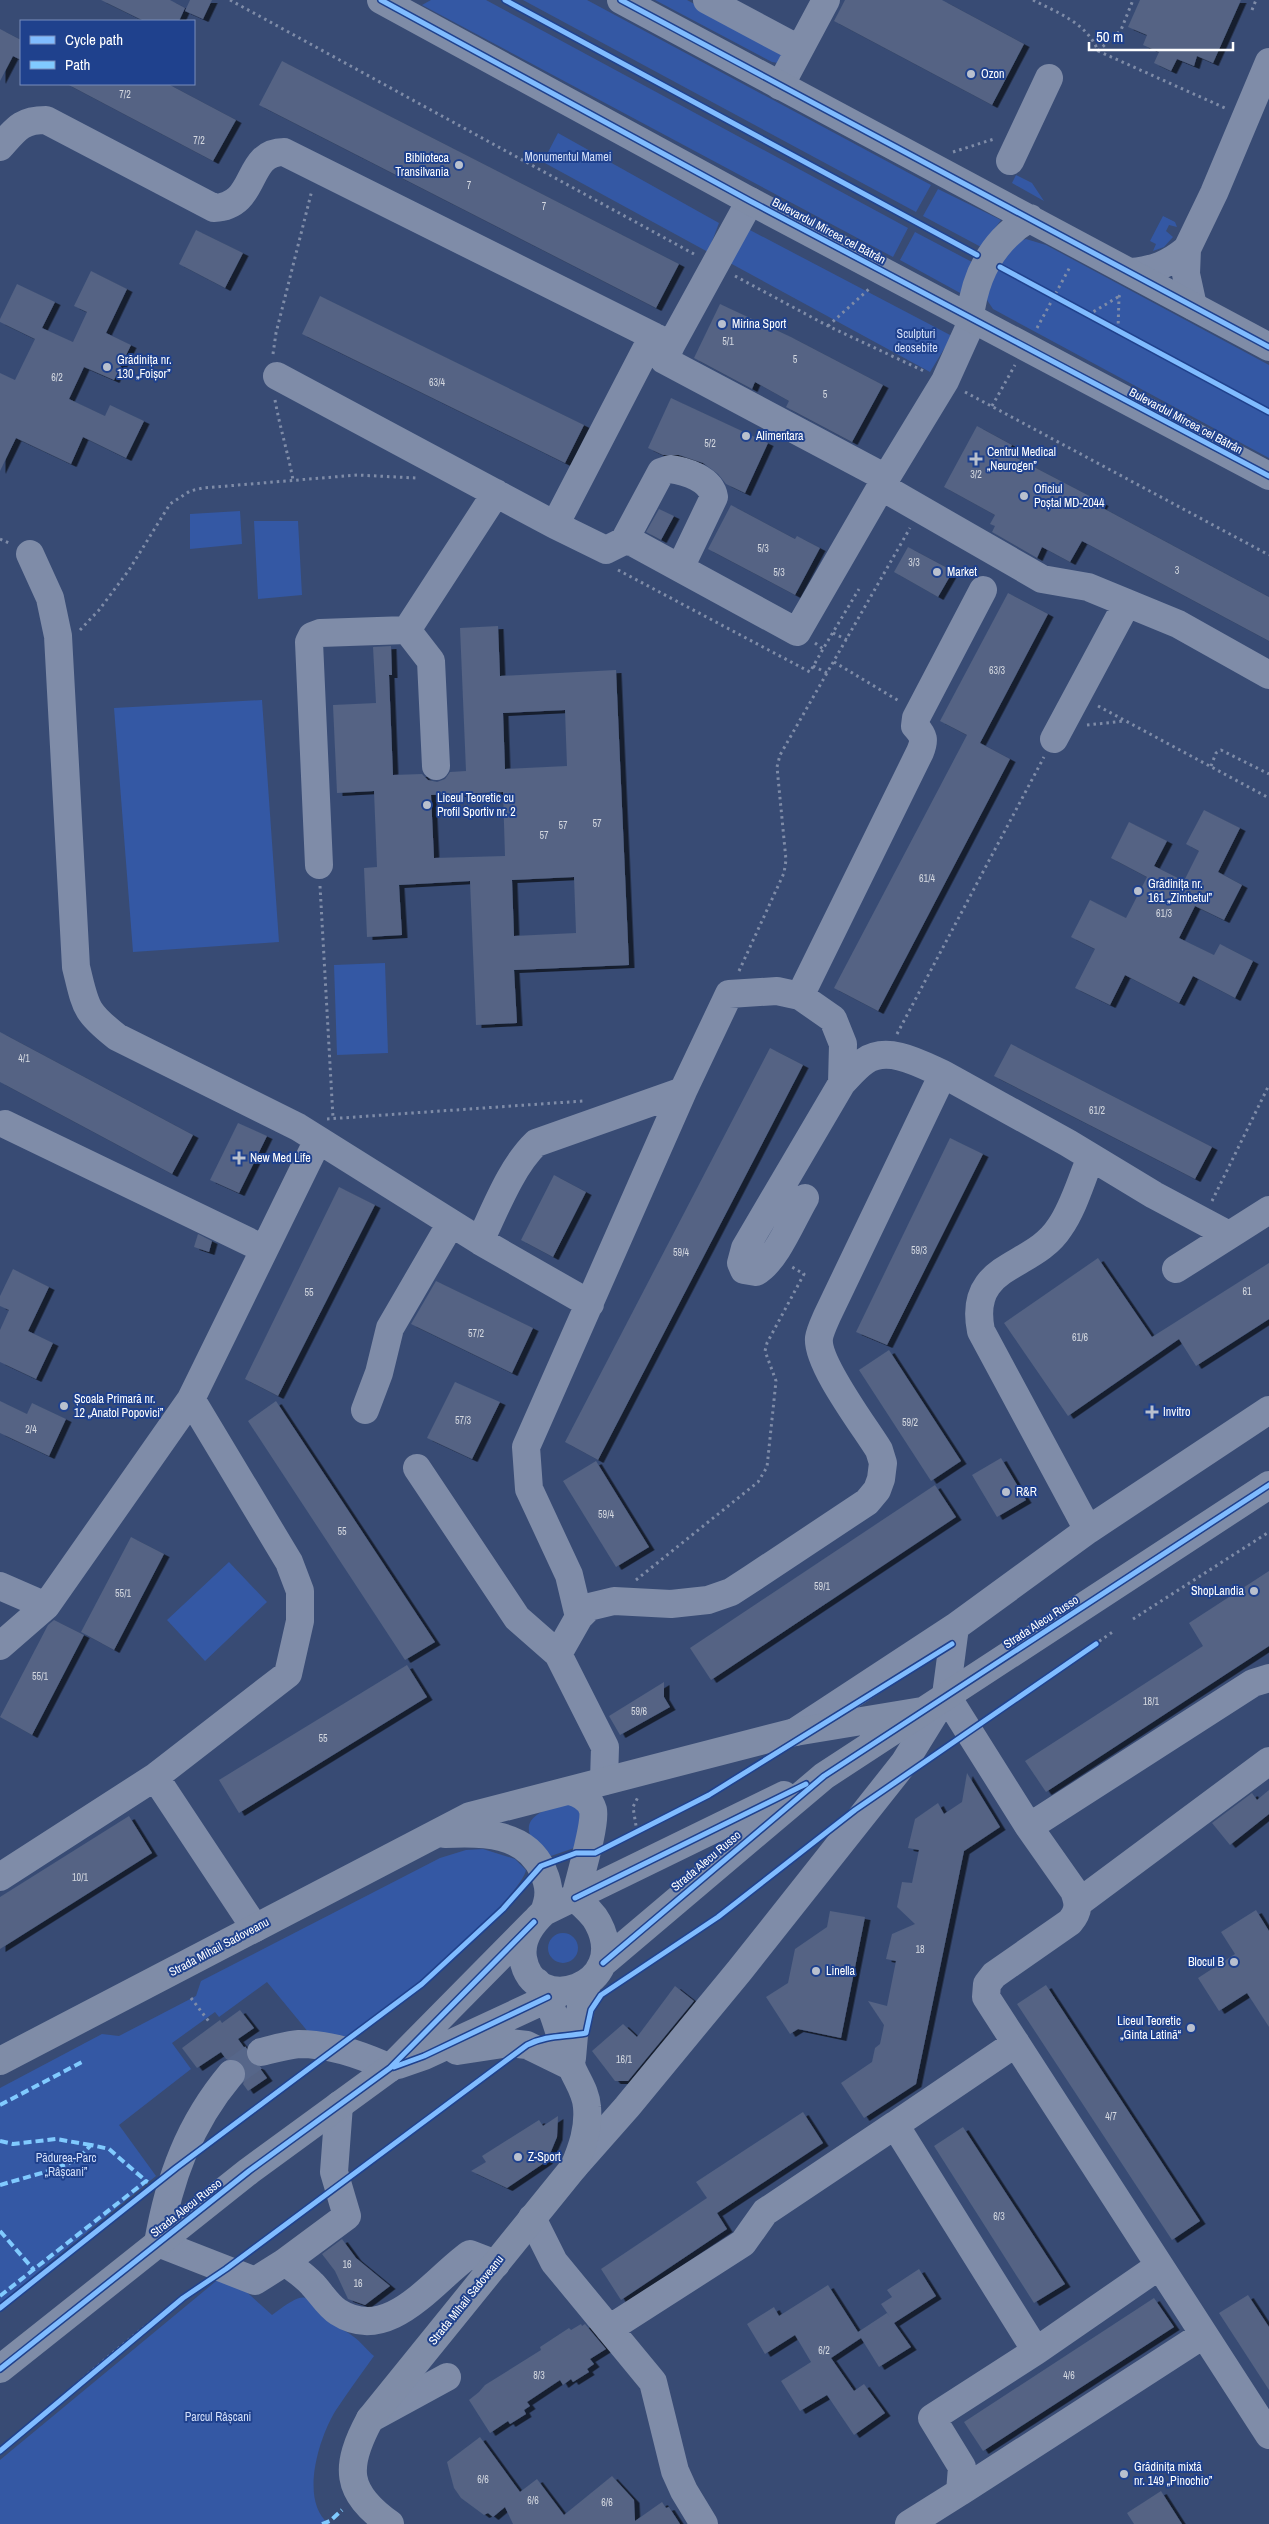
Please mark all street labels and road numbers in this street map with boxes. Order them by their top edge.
street label: Bulevardul Mircea cel Bătrân [769,194,889,268]
street label: Bulevardul Mircea cel Bătrân [1126,384,1246,458]
street label: Strada Alecu Russo [1000,1592,1082,1652]
street label: Strada Alecu Russo [668,1827,744,1895]
street label: Strada Mihail Sadoveanu [166,1914,272,1980]
street label: Strada Alecu Russo [147,2175,225,2241]
street label: Strada Mihail Sadoveanu [425,2252,507,2348]

